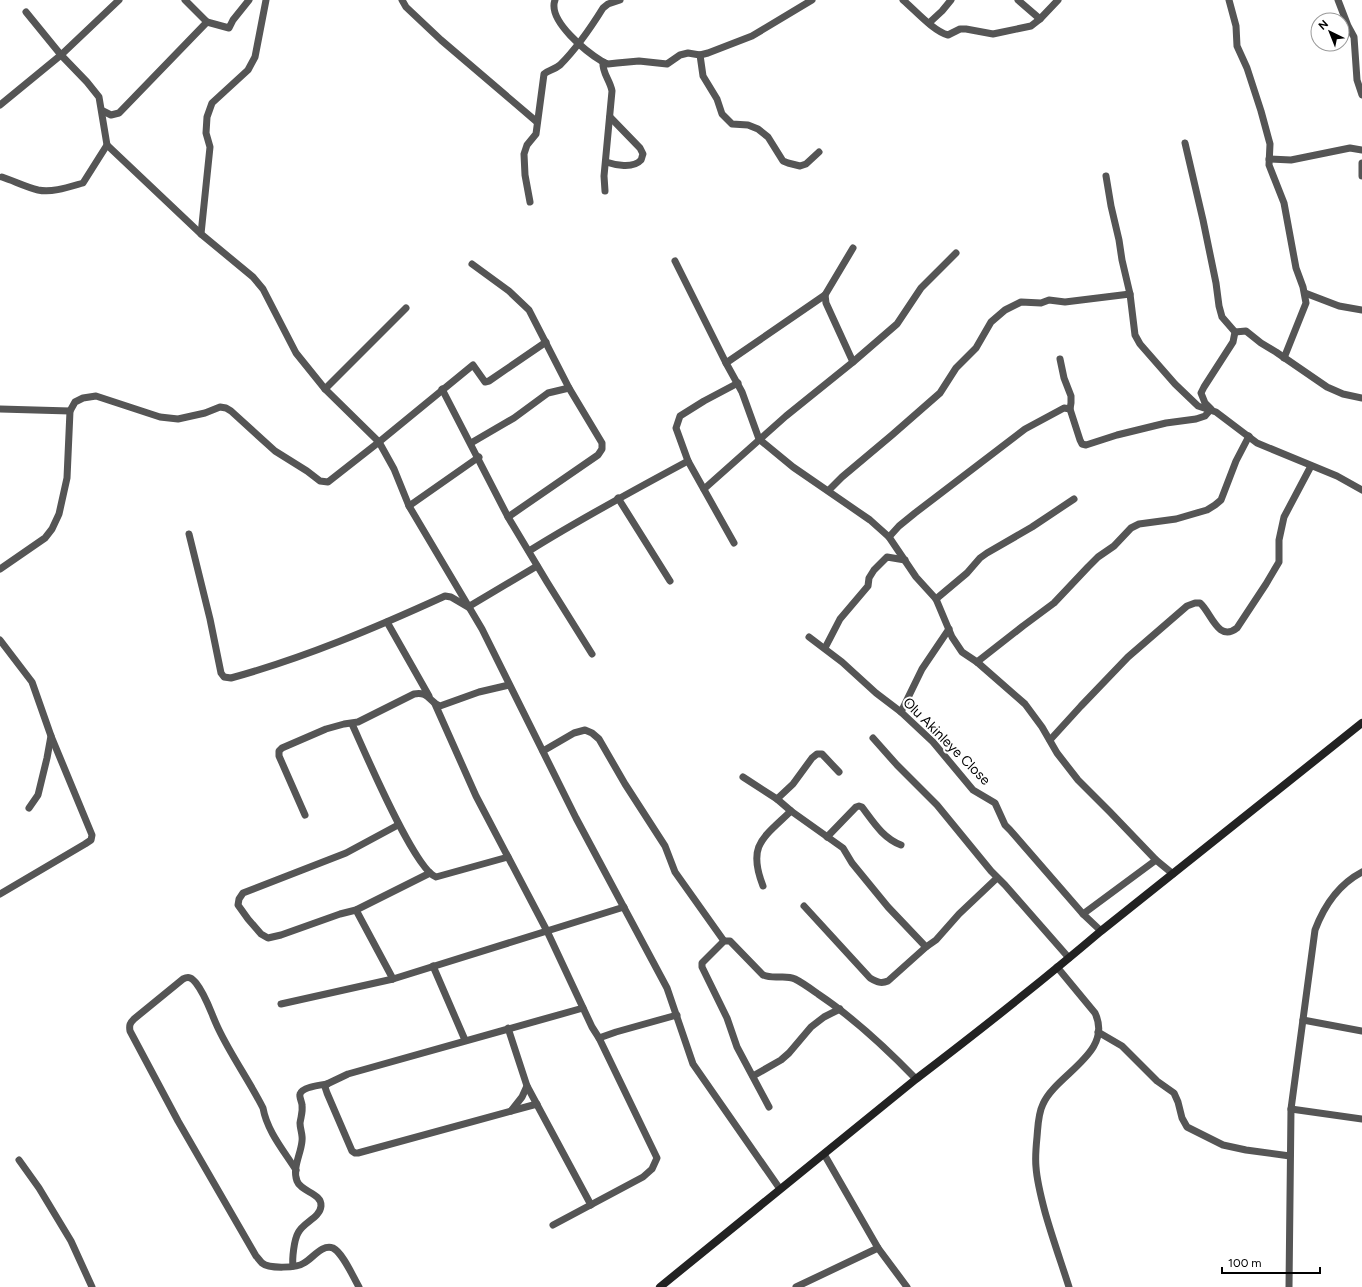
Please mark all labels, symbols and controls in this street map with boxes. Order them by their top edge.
north arrow [1310,12,1350,52]
text: N [1316,17,1331,33]
street label: Olu Akinleye Close [899,694,994,789]
scale bar [1222,1249,1320,1275]
text: 100 m [1228,1256,1262,1270]

